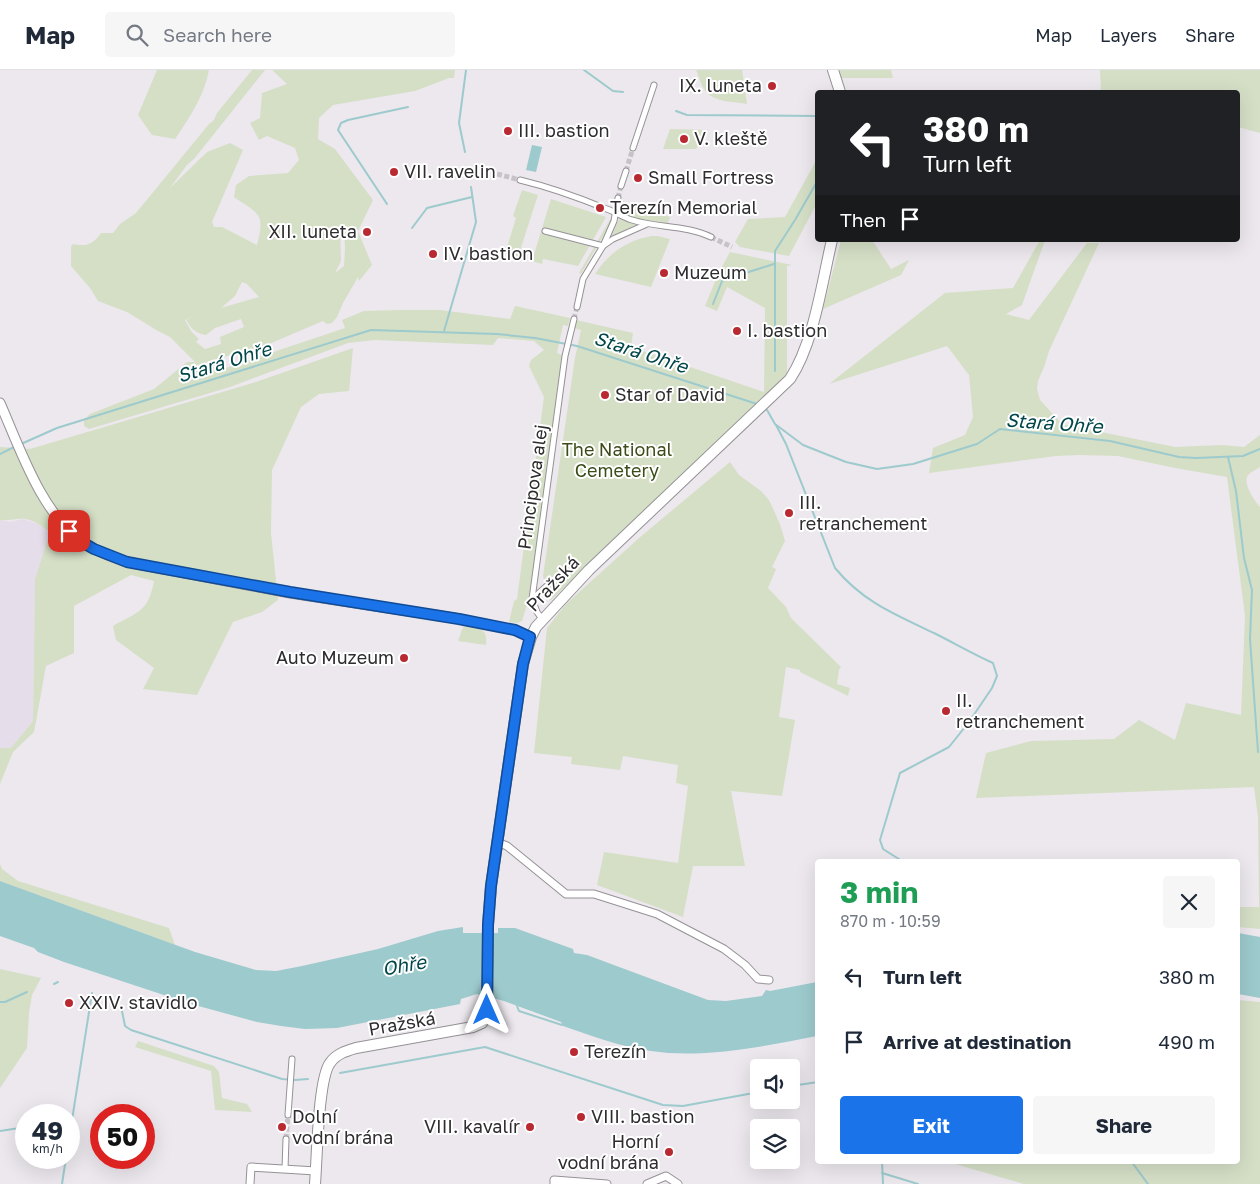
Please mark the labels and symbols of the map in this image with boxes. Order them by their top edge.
place label: IX. luneta [679,74,762,96]
marker: IX. luneta [766,80,778,92]
place label: III. bastion [518,119,610,141]
marker: III. bastion [502,125,514,137]
place label: V. kleště [694,127,767,149]
marker: V. kleště [678,133,690,145]
place label: VII. ravelin [404,160,496,182]
marker: VII. ravelin [388,166,400,178]
place label: Small Fortress [648,166,774,188]
marker: Small Fortress [632,172,644,184]
place label: Terezín Memorial [610,196,757,218]
marker: Terezín Memorial [594,202,606,214]
place label: XII. luneta [268,220,357,242]
marker: XII. luneta [361,226,373,238]
place label: IV. bastion [443,242,533,264]
marker: IV. bastion [427,248,439,260]
place label: Muzeum [674,261,747,283]
marker: Muzeum [658,267,670,279]
place label: I. bastion [747,319,827,341]
marker: I. bastion [731,325,743,337]
water label: Stará Ohře [591,326,693,378]
water label: Stará Ohře [174,336,275,387]
place label: Star of David [615,383,725,405]
marker: Star of David [599,389,611,401]
water label: Stará Ohře [1005,408,1105,437]
street label: Principova alej [512,423,552,551]
park label: The National Cemetery [562,438,673,481]
place label: III. retranchement [799,491,927,534]
marker: III. retranchement [783,507,795,519]
pin [48,510,90,552]
street label: Pražská [521,551,583,616]
place label: Auto Muzeum [276,646,394,668]
marker: Auto Muzeum [398,652,410,664]
place label: II. retranchement [956,689,1084,732]
marker: II. retranchement [940,705,952,717]
water label: Ohře [380,949,430,980]
position arrow [460,983,512,1035]
place label: XXIV. stavidlo [79,991,197,1013]
marker: XXIV. stavidlo [63,997,75,1009]
street label: Pražská [367,1006,437,1040]
place label: Terezín [584,1040,646,1062]
marker: Terezín [568,1046,580,1058]
speed limit sign: 50 [90,1104,155,1169]
place label: Dolní vodní brána [292,1105,393,1148]
place label: VIII. bastion [591,1105,695,1127]
marker: VIII. bastion [575,1111,587,1123]
place label: VIII. kavalír [424,1115,520,1137]
marker: Dolní vodní brána [276,1121,288,1133]
marker: VIII. kavalír [524,1121,536,1133]
place label: Horní vodní brána [558,1130,660,1173]
marker: Horní vodní brána [663,1146,675,1158]

